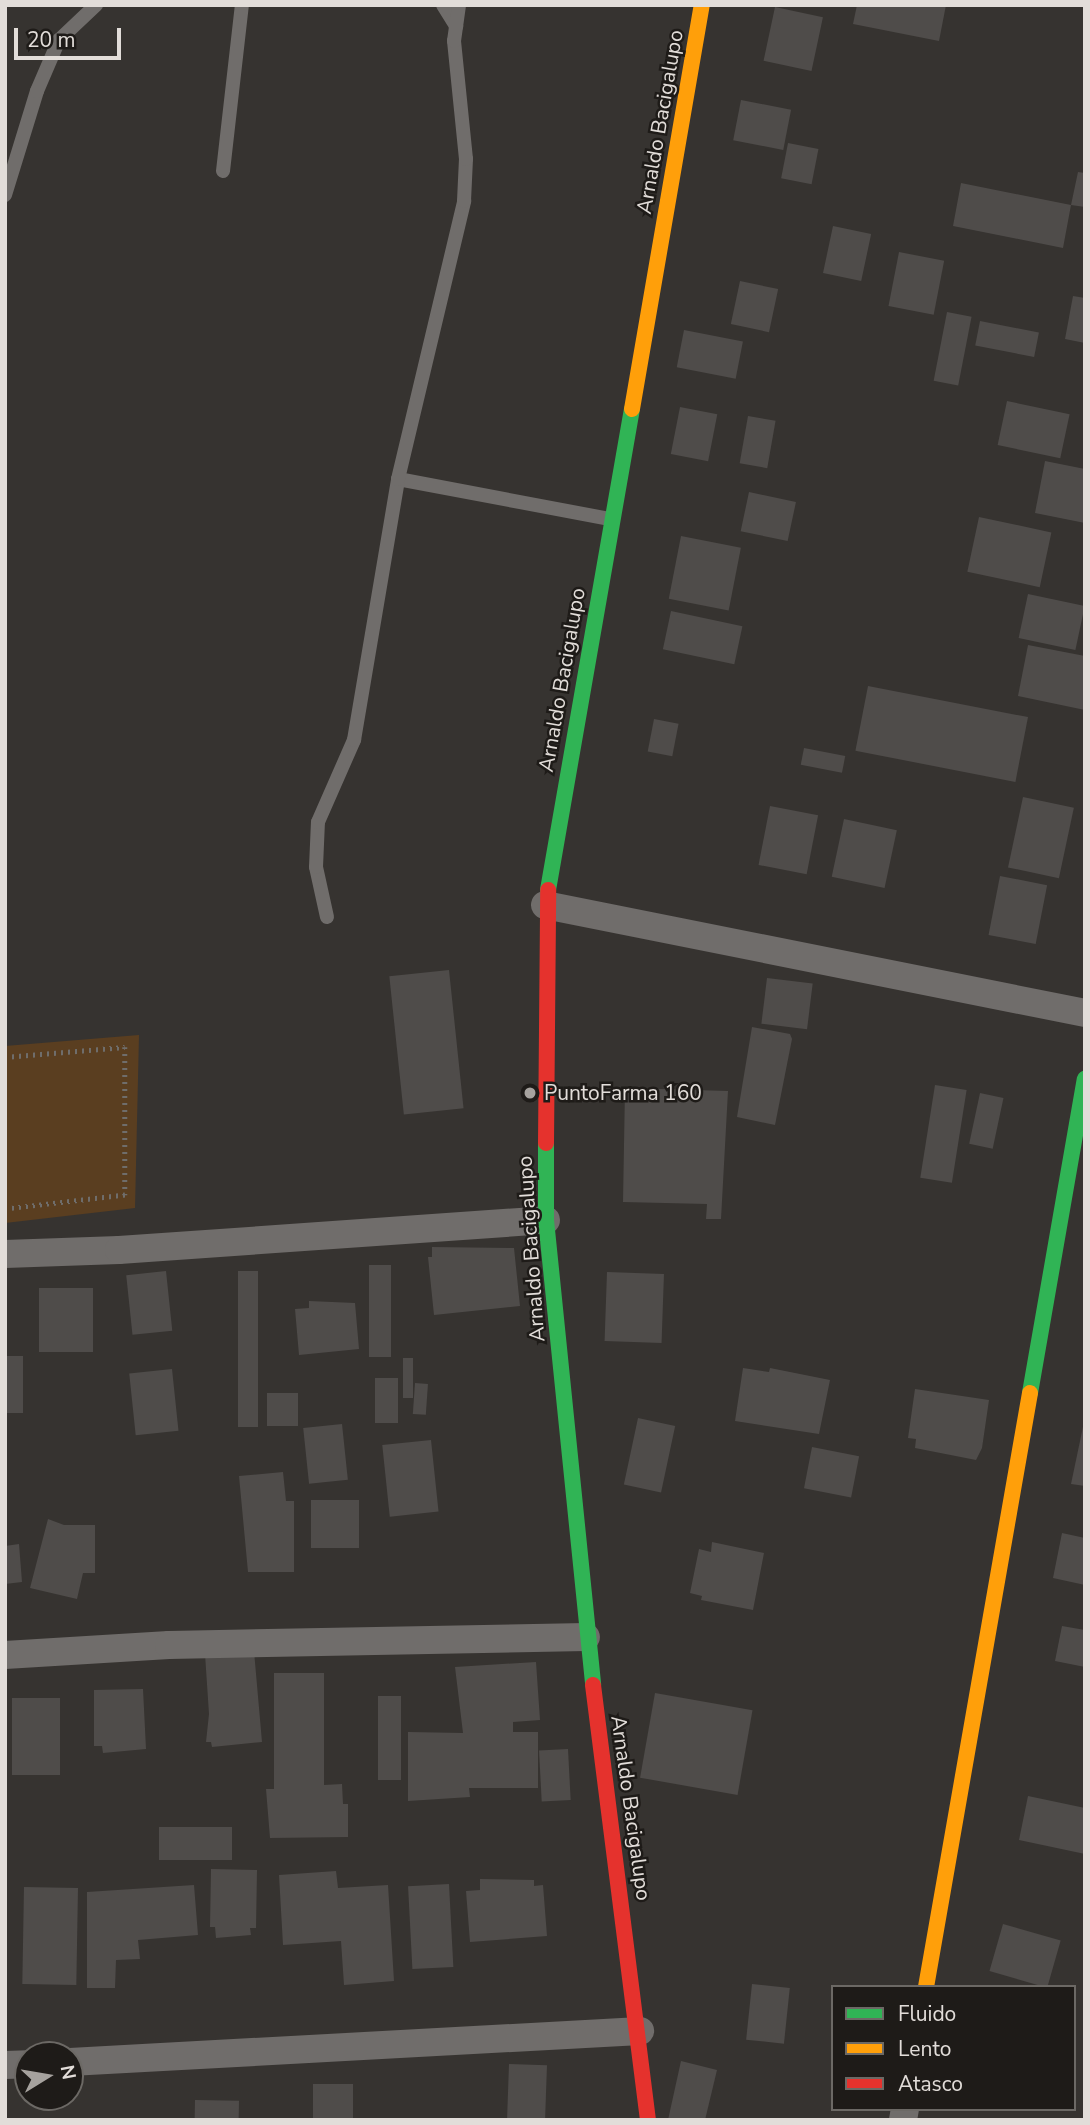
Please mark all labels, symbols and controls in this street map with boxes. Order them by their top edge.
scale bar [18,14,124,58]
text: 20 m [27,26,76,54]
street label: Arnaldo Bacigalupo [631,28,689,216]
street label: Arnaldo Bacigalupo [533,586,591,774]
place label: PuntoFarma 160 [544,1080,702,1106]
marker: PuntoFarma 160 [522,1085,538,1101]
street label: Arnaldo Bacigalupo [512,1155,550,1343]
street label: Arnaldo Bacigalupo [606,1714,656,1902]
legend [831,1985,1076,2111]
text: Fluido [898,2000,956,2028]
text: Lento [898,2035,951,2063]
north arrow [14,2041,84,2111]
text: N [54,2063,82,2082]
text: Atasco [898,2070,963,2098]

